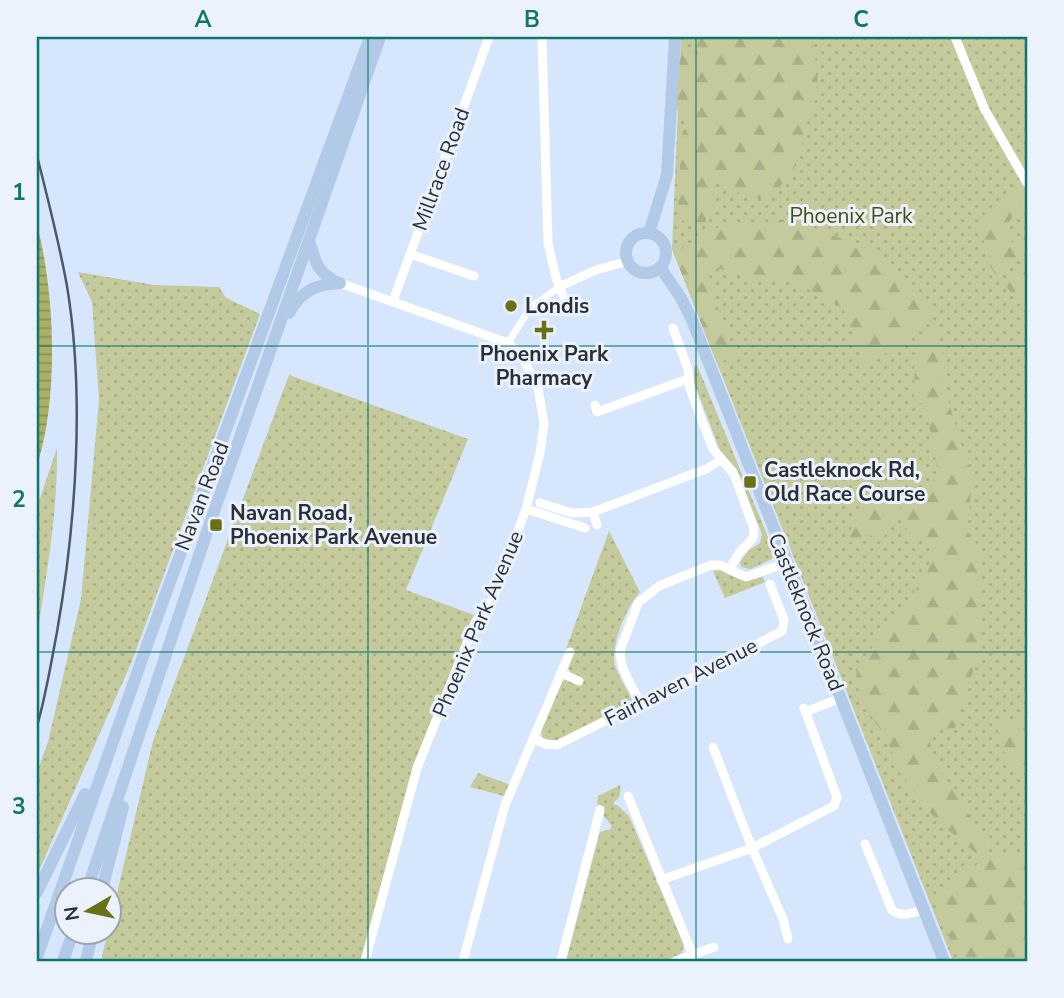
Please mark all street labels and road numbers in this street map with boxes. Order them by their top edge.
street label: Millrace Road [406,104,476,234]
street label: Navan Road [168,438,236,554]
street label: Phoenix Park Avenue [426,526,530,722]
street label: Castleknock Road [762,529,850,695]
street label: Fairhaven Avenue [600,631,762,733]

